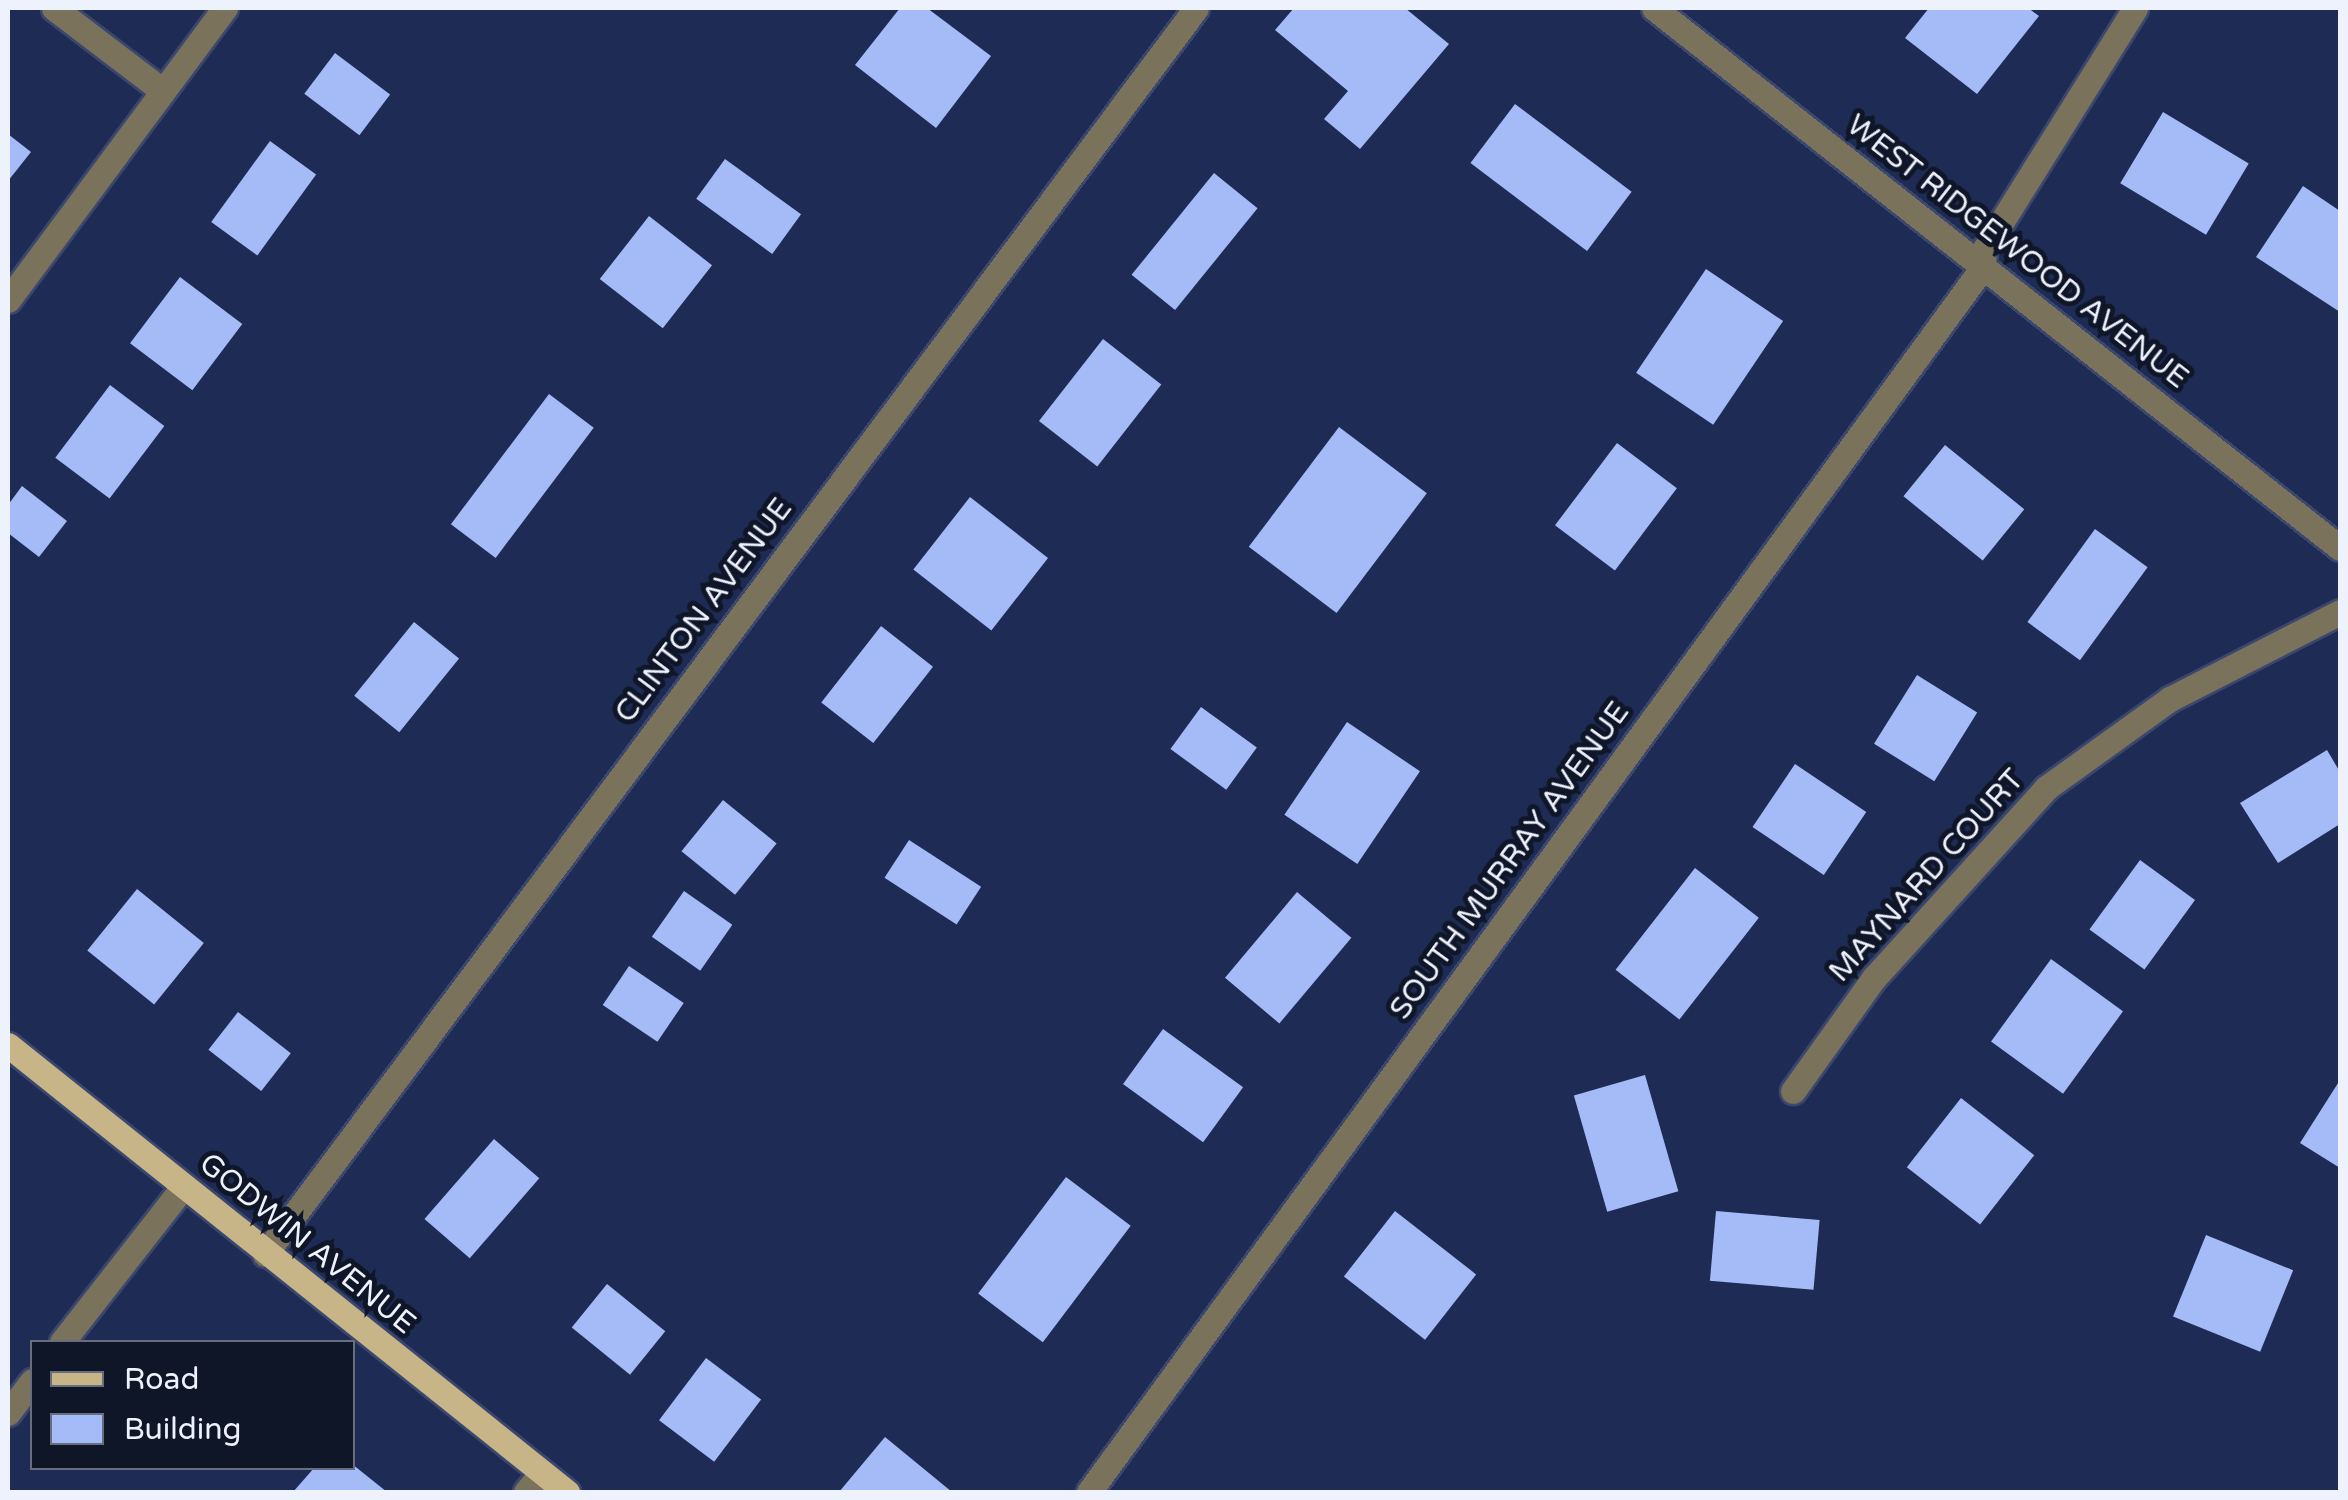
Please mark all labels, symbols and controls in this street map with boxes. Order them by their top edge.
street label: WEST RIDGEWOOD AVENUE [1839,107,2195,397]
street label: CLINTON AVENUE [608,492,800,730]
street label: SOUTH MURRAY AVENUE [1383,695,1637,1027]
street label: MAYNARD COURT [1822,762,2032,990]
street label: GODWIN AVENUE [192,1146,422,1342]
legend [30,1340,355,1470]
text: Road [124,1361,199,1398]
text: Building [124,1411,241,1448]

